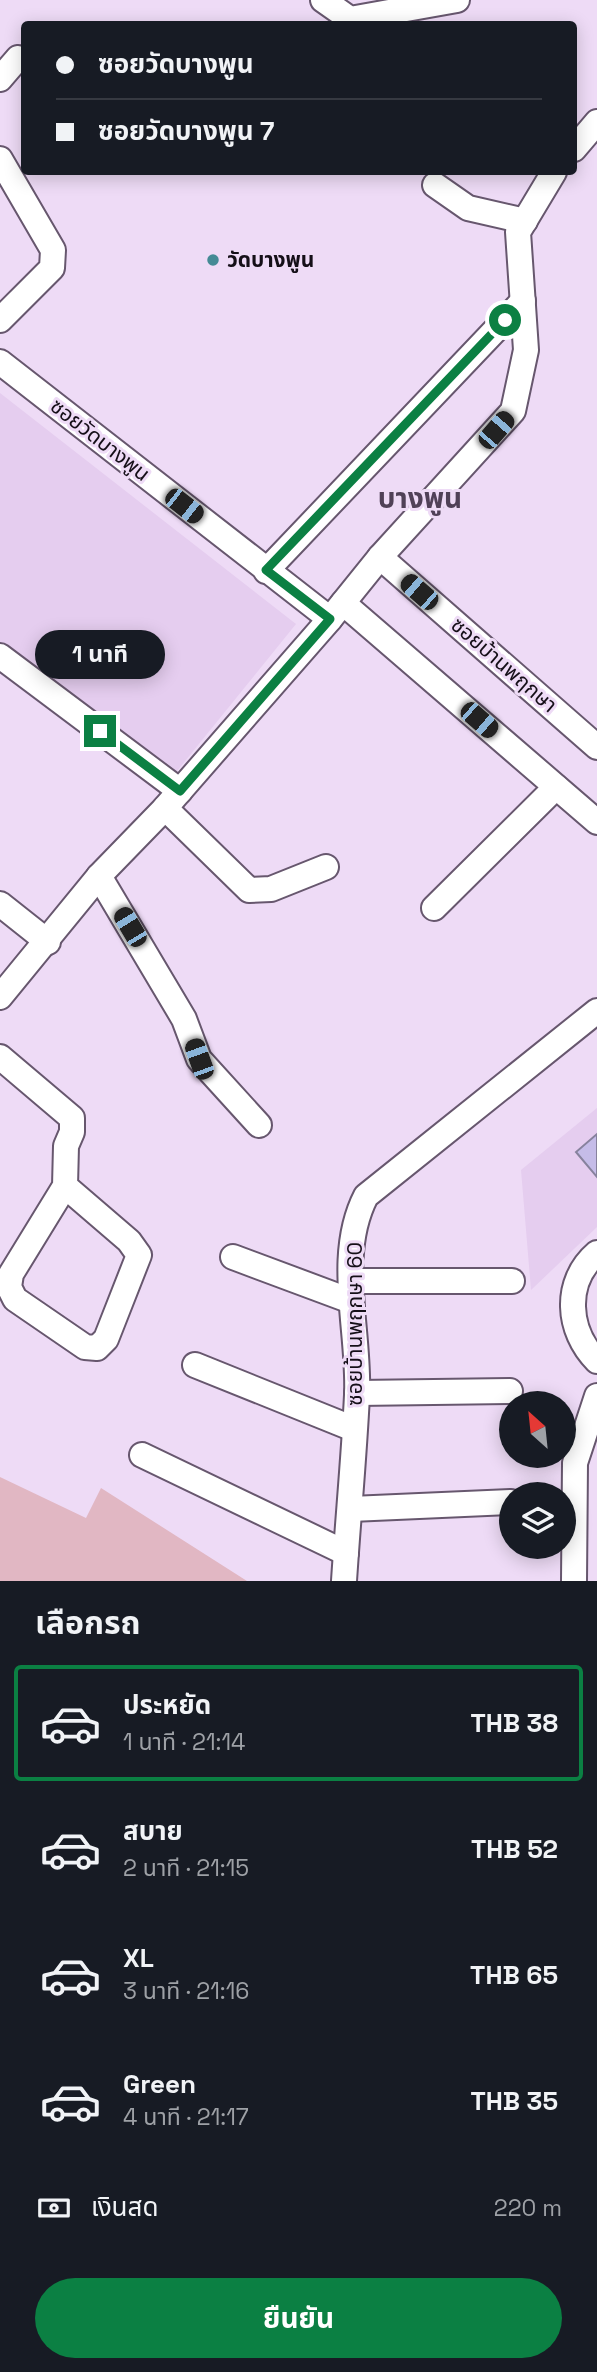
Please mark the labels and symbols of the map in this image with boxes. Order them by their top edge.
place label: วัดบางพูน [227,246,314,273]
marker: วัดบางพูน [205,252,221,268]
route start [489,304,521,336]
street label: ซอยวัดบางพูน [45,392,156,487]
car [475,407,518,453]
district label: บางพูน [378,480,462,516]
car [161,485,208,527]
car [397,570,442,614]
street label: ซอยบ้านพฤกษา [446,611,563,718]
callout: 1 นาที [35,630,165,678]
car [457,698,502,742]
route end [84,715,116,747]
car [111,904,150,950]
car [182,1036,217,1082]
street label: ซอยบ้านพฤกษา 60 [341,1242,368,1406]
north arrow [499,1391,576,1468]

